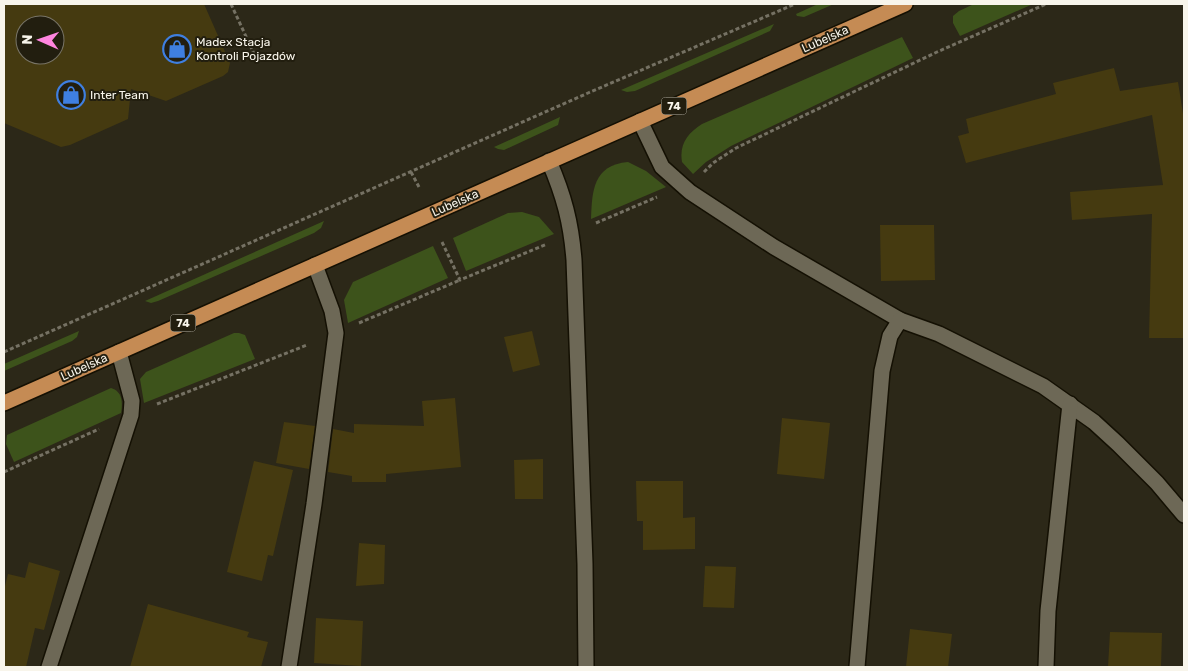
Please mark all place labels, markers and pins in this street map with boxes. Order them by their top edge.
shop icon: Madex Stacja Kontroli Pojazdów [162,34,192,64]
place label: Madex Stacja Kontroli Pojazdów [196,35,296,63]
shop icon: Inter Team [56,80,86,110]
place label: Inter Team [90,88,149,102]

